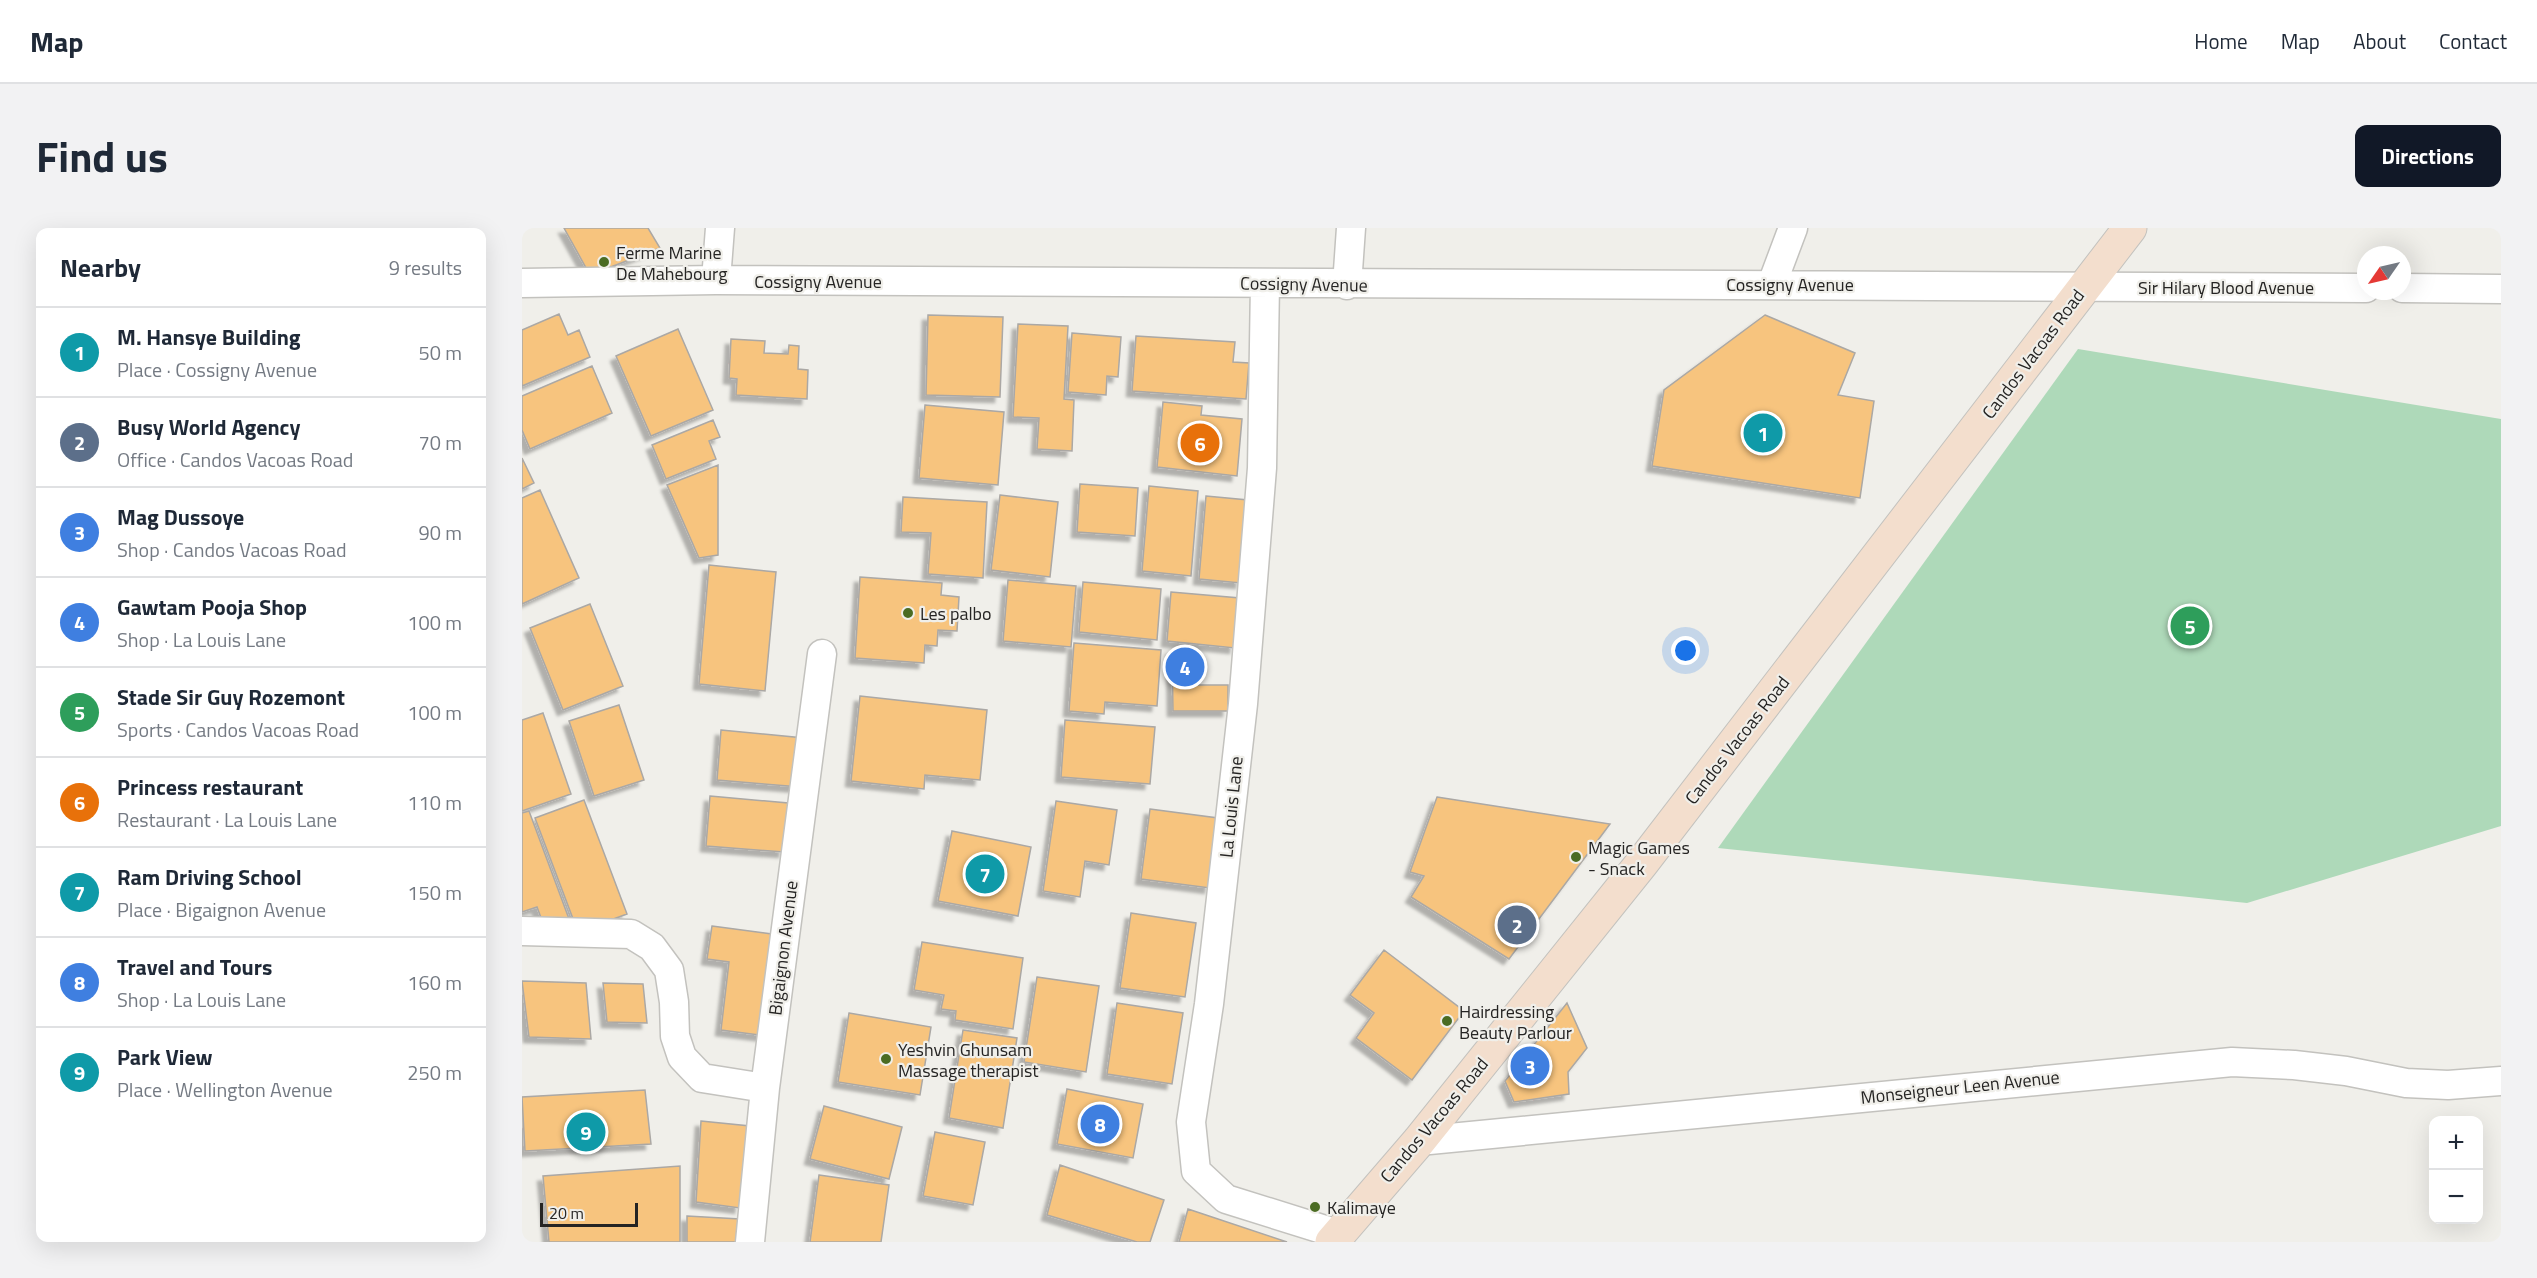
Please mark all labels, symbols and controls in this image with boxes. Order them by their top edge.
text: Map [30,20,84,63]
text: Home [2194,25,2248,57]
text: Map [2281,25,2320,57]
text: About [2353,25,2406,57]
text: Contact [2439,25,2507,57]
text: Find us [36,124,168,188]
button: Directions [2355,125,2501,187]
place label: Ferme Marine De Mahebourg [616,239,727,287]
north arrow [2357,246,2411,300]
text: Nearby [60,248,141,287]
text: 9 results [389,252,462,283]
marker: Ferme Marine De Mahebourg [597,255,611,269]
street label: Cossigny Avenue [754,268,882,295]
street label: Cossigny Avenue [1240,269,1368,299]
street label: Cossigny Avenue [1726,271,1854,298]
street label: Sir Hilary Blood Avenue [2138,274,2314,301]
street label: Candos Vacoas Road [1975,283,2091,425]
text: M. Hansye Building [117,320,301,354]
text: 1 [74,337,85,368]
text: 50 m [418,337,462,368]
text: Place · Cossigny Avenue [117,354,317,385]
text: Busy World Agency [117,410,300,444]
pin: 1 [1744,410,1782,456]
pin: 6 [1180,420,1220,466]
text: 2 [74,427,85,458]
text: 70 m [418,427,462,458]
text: Office · Candos Vacoas Road [117,444,353,475]
text: Mag Dussoye [117,500,244,534]
text: 3 [74,517,85,548]
text: 90 m [418,517,462,548]
text: Shop · Candos Vacoas Road [117,534,347,565]
text: Gawtam Pooja Shop [117,590,307,624]
place label: Les palbo [920,600,992,627]
pin: 5 [2170,604,2210,648]
marker: Les palbo [901,606,915,620]
text: 4 [74,607,85,638]
text: 100 m [407,607,462,638]
text: Shop · La Louis Lane [117,624,286,655]
your location [1671,636,1700,665]
pin: 4 [1166,644,1204,690]
street label: Candos Vacoas Road [1678,670,1796,810]
text: Stade Sir Guy Rozemont [117,680,345,714]
text: 5 [74,697,85,728]
text: 100 m [407,697,462,728]
text: Sports · Candos Vacoas Road [117,714,359,745]
street label: La Louis Lane [1212,755,1250,859]
text: Princess restaurant [117,770,303,804]
text: 6 [74,787,85,818]
text: 110 m [407,787,462,818]
text: Restaurant · La Louis Lane [117,804,337,835]
place label: Magic Games - Snack [1588,834,1690,882]
marker: Magic Games - Snack [1569,850,1583,864]
pin: 7 [966,852,1004,896]
text: Ram Driving School [117,860,302,894]
text: 7 [74,877,85,908]
text: 150 m [407,877,462,908]
street label: Bigaignon Avenue [761,879,805,1017]
text: Place · Bigaignon Avenue [117,894,326,925]
pin: 2 [1498,902,1536,948]
text: Travel and Tours [117,950,272,984]
text: 8 [74,967,85,998]
text: 160 m [407,967,462,998]
text: Shop · La Louis Lane [117,984,286,1015]
place label: Hairdressing Beauty Parlour [1459,998,1572,1046]
marker: Hairdressing Beauty Parlour [1440,1014,1454,1028]
place label: Yeshvin Ghunsam Massage therapist [898,1036,1039,1084]
text: Park View [117,1040,213,1074]
pin: 3 [1510,1044,1550,1088]
street label: Candos Vacoas Road [1373,1051,1495,1189]
marker: Yeshvin Ghunsam Massage therapist [879,1052,893,1066]
text: 9 [74,1057,85,1088]
text: 250 m [407,1057,462,1088]
street label: Monseigneur Leen Avenue [1859,1063,2061,1111]
text: Place · Wellington Avenue [117,1074,333,1105]
pin: 8 [1080,1102,1120,1146]
pin: 9 [566,1110,606,1154]
map controls [2429,1116,2483,1224]
button: + [2429,1116,2483,1170]
button: − [2429,1170,2483,1224]
place label: Kalimaye [1327,1194,1396,1221]
scale bar [540,1200,638,1228]
marker: Kalimaye [1308,1200,1322,1214]
text: 20 m [549,1201,584,1225]

